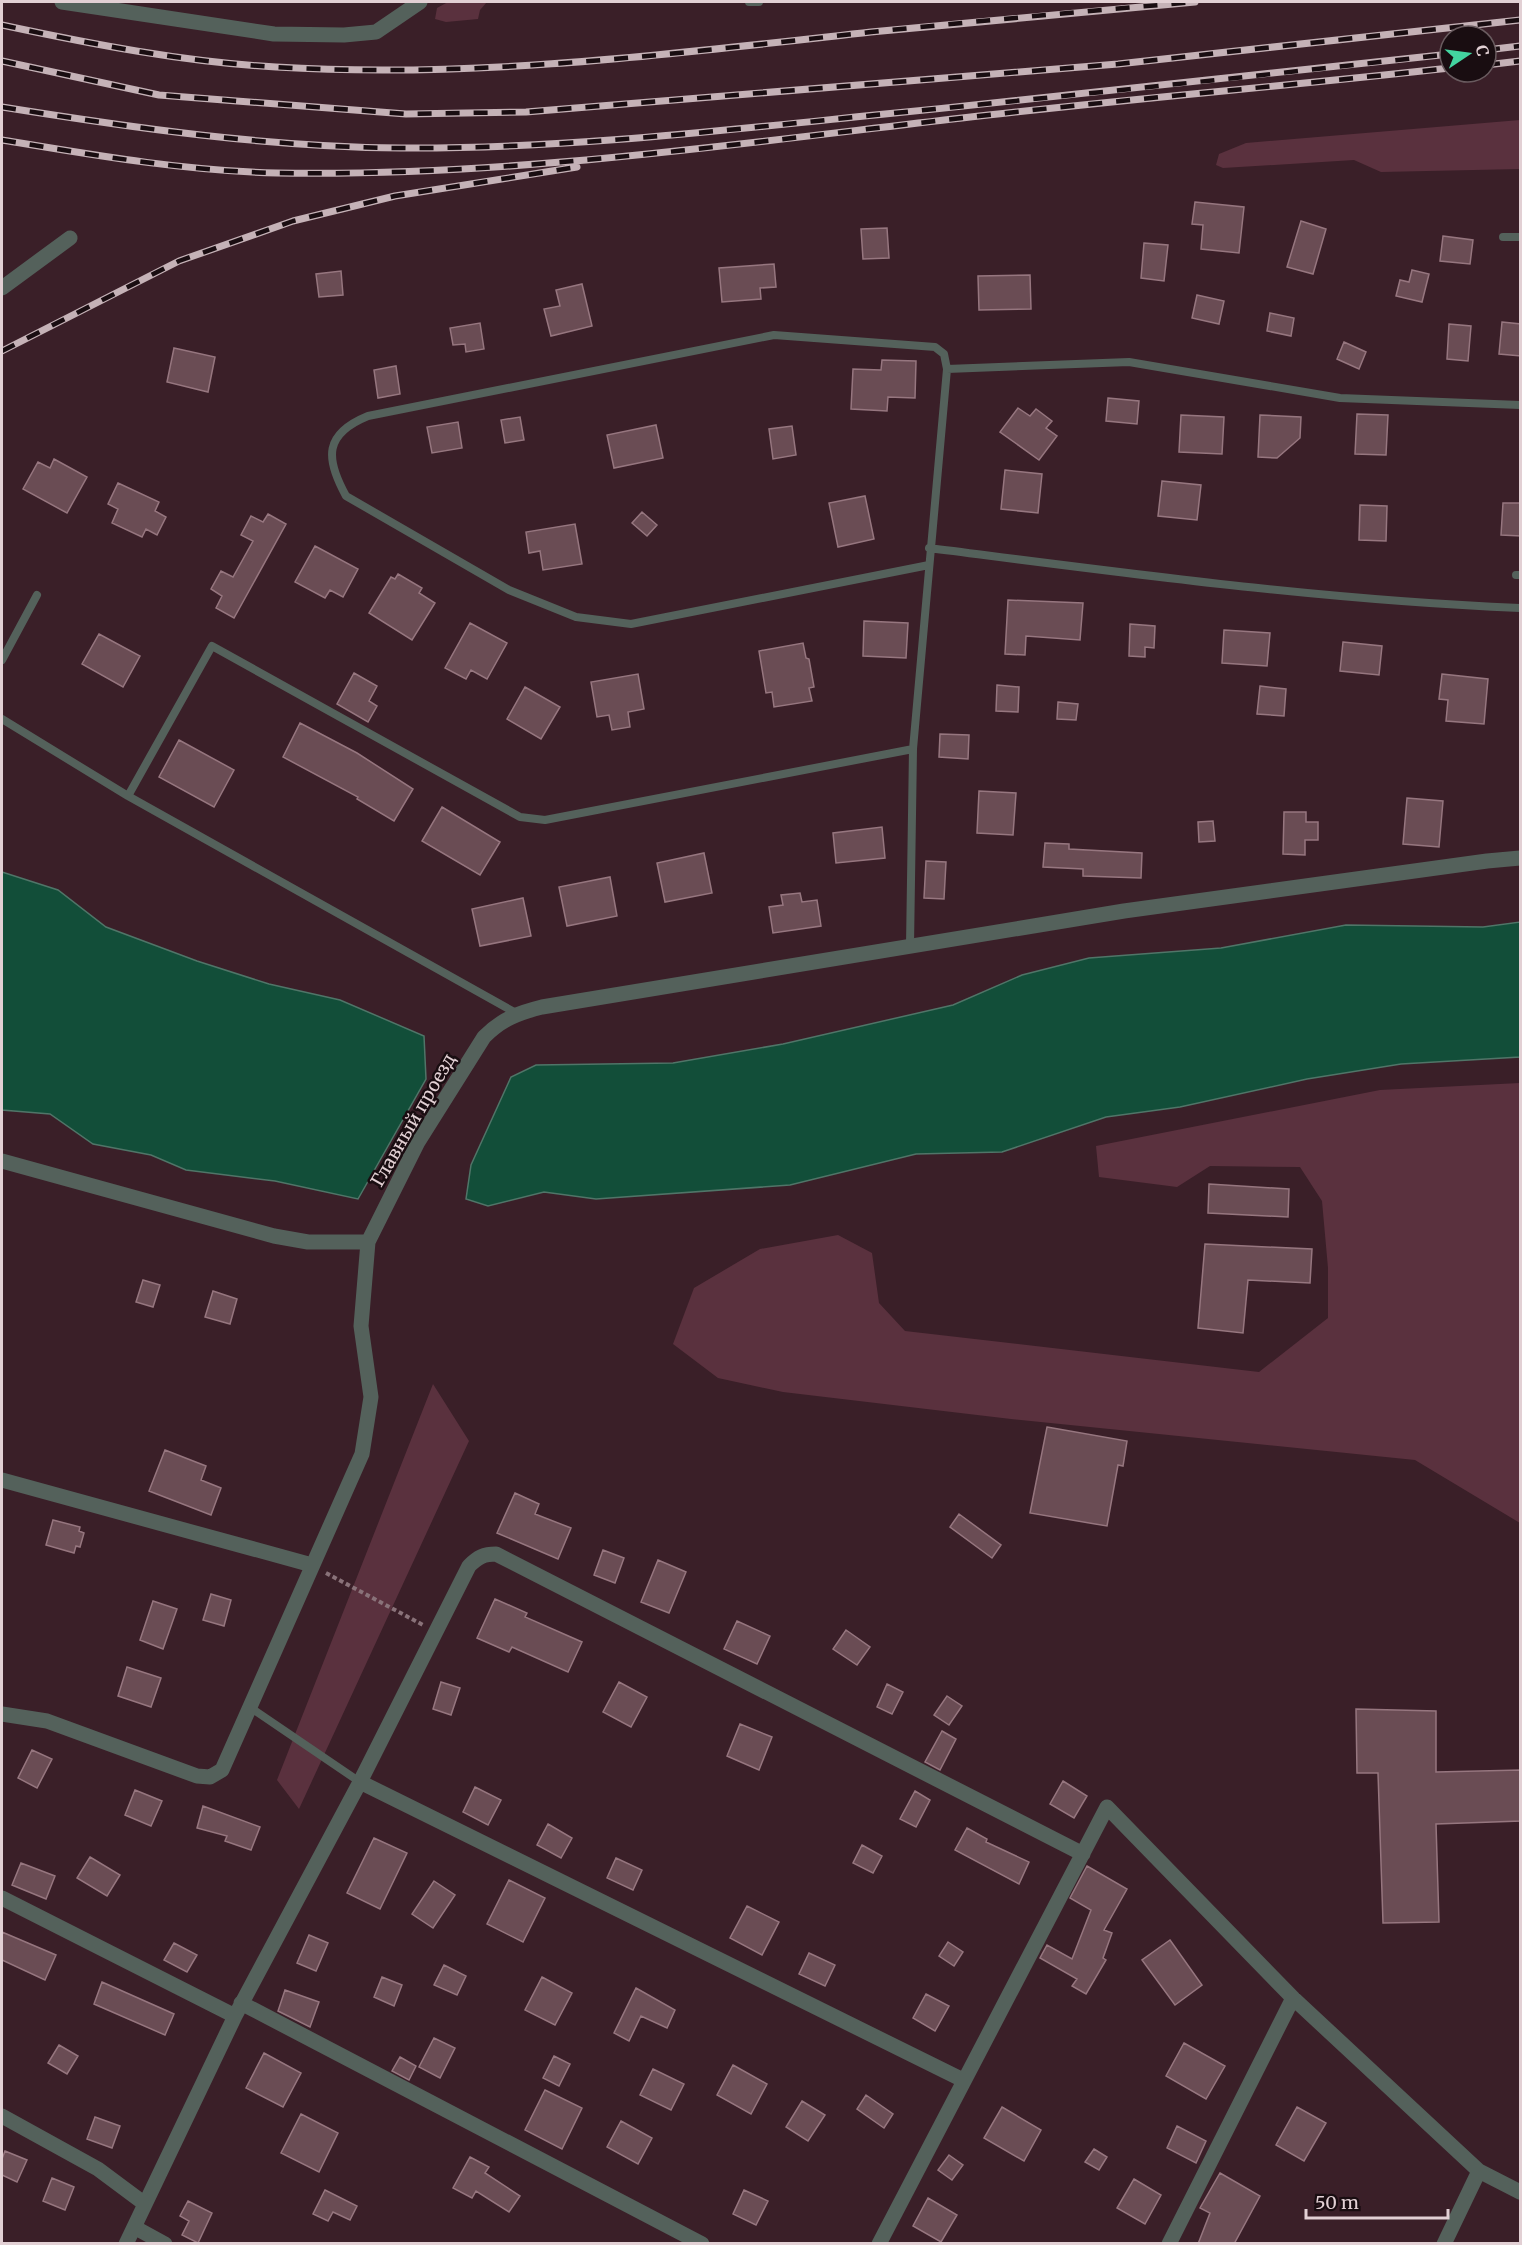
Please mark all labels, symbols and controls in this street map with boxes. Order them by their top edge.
north arrow [1438,24,1498,84]
text: С [1472,43,1494,58]
street label: Главный проезд [365,1049,461,1191]
scale bar [1306,2182,1448,2220]
text: 50 m [1315,2191,1359,2214]

